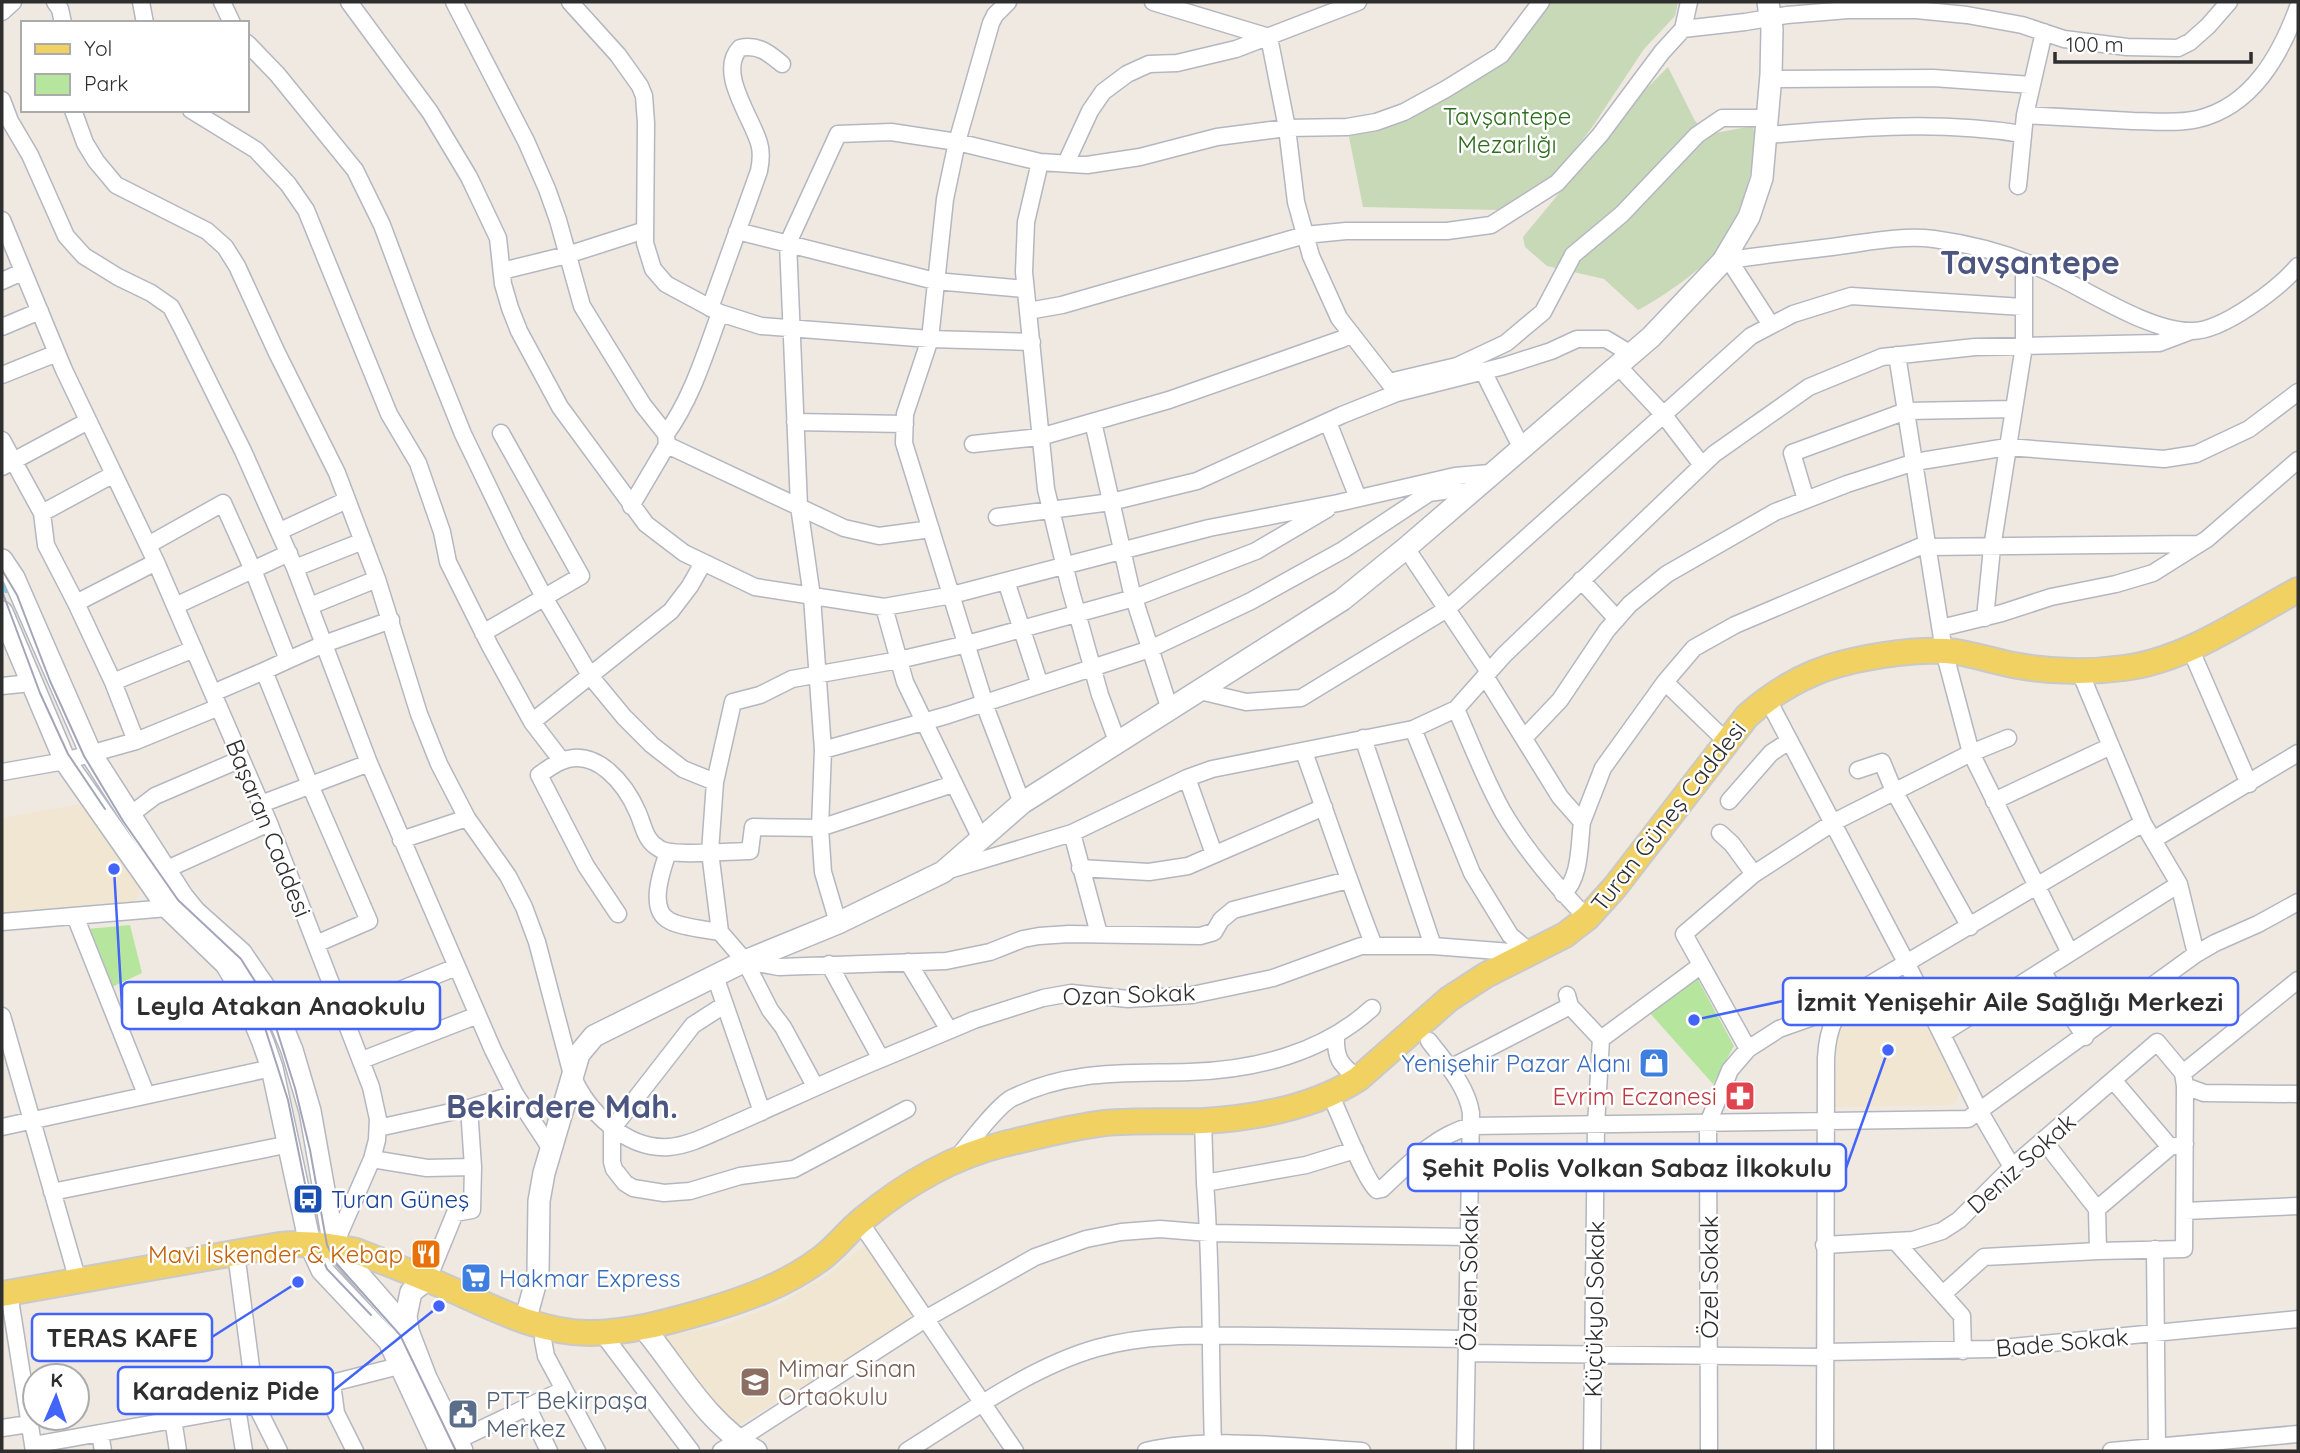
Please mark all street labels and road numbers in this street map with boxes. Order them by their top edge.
street label: Turan Güneş Caddesi [1584,715,1752,917]
street label: Başaran Caddesi [220,735,318,921]
street label: Ozan Sokak [1062,977,1196,1011]
street label: Deniz Sokak [1960,1106,2082,1220]
street label: Özden Sokak [1452,1205,1484,1351]
street label: Özel Sokak [1694,1215,1724,1339]
street label: Küçükyol Sokak [1577,1220,1611,1398]
street label: Bade Sokak [1994,1321,2130,1363]

